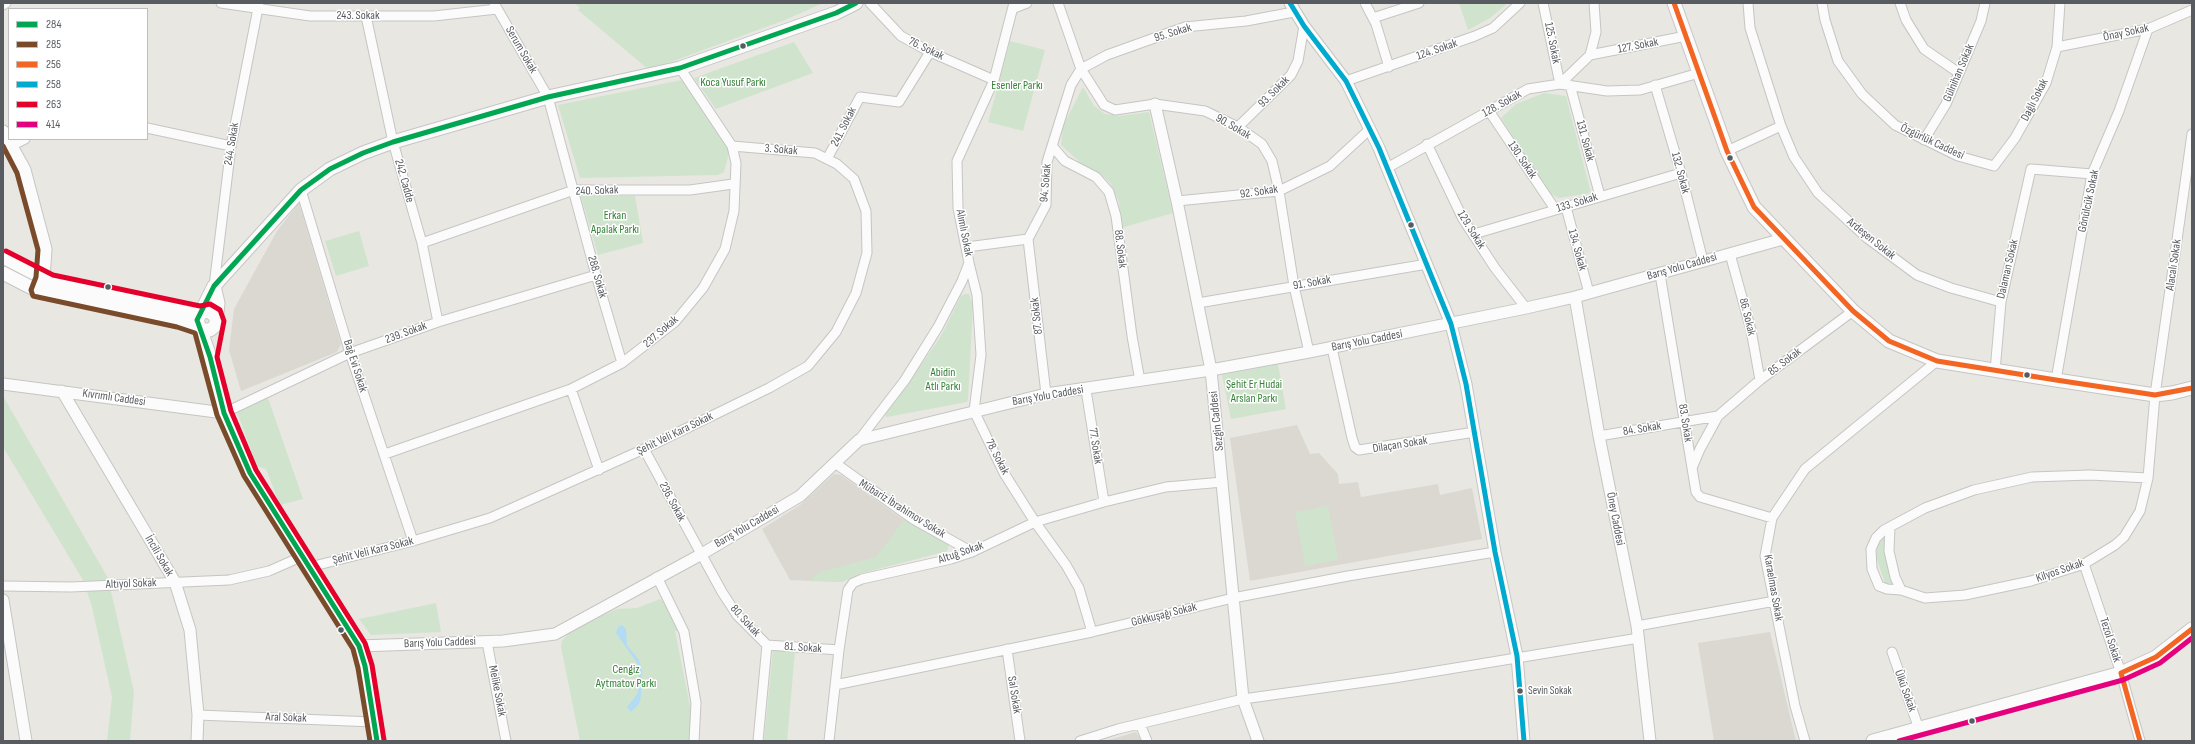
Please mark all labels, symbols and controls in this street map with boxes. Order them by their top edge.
legend [8,8,148,140]
street label: 243. Sokak [336,9,380,23]
text: 284 [46,17,61,32]
street label: 95. Sokak [1153,21,1193,45]
street label: 125. Sokak [1541,21,1563,65]
street label: Önay Sokak [2102,21,2150,45]
street label: Serum Sokak [502,24,540,76]
street label: 76. Sokak [906,34,946,64]
street label: 127. Sokak [1616,35,1660,57]
street label: 124. Sokak [1415,36,1459,64]
text: 285 [46,37,61,52]
unlabelled marker [738,41,748,51]
street label: Gülnihan Sokak [1940,42,1978,104]
text: 256 [46,57,61,72]
street label: 93. Sokak [1255,73,1293,111]
park label: Koca Yusuf Parkı [700,76,766,90]
street label: Dağlı Sokak [2018,76,2052,124]
text: 258 [46,77,61,92]
park label: Esenler Parkı [991,79,1043,93]
street label: 128. Sokak [1480,87,1524,121]
text: 263 [46,97,61,112]
street label: 241. Sokak [828,105,860,149]
street label: 90. Sokak [1213,111,1253,143]
text: 414 [46,117,60,132]
street label: 131. Sokak [1573,119,1597,163]
street label: Özgürlük Caddesi [1898,121,1966,163]
street label: 244. Sokak [222,122,242,166]
street label: 130. Sokak [1504,138,1540,182]
street label: 3. Sokak [764,141,798,159]
street label: 132. Sokak [1668,151,1692,195]
unlabelled marker [1725,153,1735,163]
street label: 242. Cadde [391,158,417,204]
street label: 94. Sokak [1037,163,1055,203]
street label: Gönülcük Sokak [2075,168,2103,234]
street label: 92. Sokak [1239,182,1279,202]
street label: 240. Sokak [575,183,619,199]
street label: 133. Sokak [1555,190,1599,216]
street label: Alımlı Sokak [952,208,976,258]
street label: 129. Sokak [1454,208,1488,252]
park label: Erkan Apalak Parkı [591,209,639,237]
street label: Ardeşen Sokak [1844,215,1898,263]
unlabelled marker [1406,220,1416,230]
street label: 134. Sokak [1565,228,1589,272]
street label: 88. Sokak [1111,229,1129,269]
street label: Dalaman Sokak [1994,238,2022,300]
street label: Alacalı Sokak [2163,238,2185,292]
street label: Barış Yolu Caddesi [1645,250,1719,284]
street label: 288. Sokak [584,254,610,300]
street label: 91. Sokak [1292,273,1332,293]
unlabelled marker [103,282,113,292]
street label: 87. Sokak [1028,297,1046,335]
street label: 86. Sokak [1735,297,1759,337]
street label: 237. Sokak [641,313,681,351]
street label: 239. Sokak [383,319,429,347]
street label: Barış Yolu Caddesi [1330,327,1404,355]
street label: Bağ Evi Sokak [340,338,370,394]
street label: 85. Sokak [1765,345,1805,379]
park label: Abidin Atlı Parkı [926,366,960,394]
unlabelled marker [2022,370,2032,380]
park label: Şehit Er Hudai Arslan Parkı [1226,378,1282,406]
street label: Barış Yolu Caddesi [1011,383,1085,409]
street label: Kıvrımlı Caddesi [82,386,146,410]
street label: Sezgin Caddesi [1207,390,1227,452]
street label: 83. Sokak [1675,403,1695,443]
street label: Şehit Veli Kara Sokak [635,409,715,459]
street label: 84. Sokak [1622,419,1662,439]
street label: 77. Sokak [1085,427,1105,465]
street label: Dilaçan Sokak [1372,434,1428,456]
street label: 78. Sokak [982,437,1012,477]
street label: Mübariz İbrahimov Sokak [856,477,948,541]
street label: 236. Sokak [656,480,688,524]
street label: Öney Caddesi [1603,491,1627,547]
street label: Barış Yolu Caddesi [712,503,782,551]
street label: İncili Sokak [141,533,177,579]
street label: Şehit Veli Kara Sokak [331,534,415,568]
street label: Altuğ Sokak [937,539,985,567]
street label: Karaelmas Sokak [1760,554,1786,622]
street label: Kilyos Sokak [2034,556,2086,586]
street label: Altıyol Sokak [105,576,157,592]
street label: Gökkuşağı Sokak [1130,600,1198,630]
street label: 80. Sokak [727,602,763,640]
street label: Tezol Sokak [2096,616,2124,664]
unlabelled marker [336,625,346,635]
street label: Barış Yolu Caddesi [404,635,476,651]
street label: 81. Sokak [784,639,822,657]
park label: Cengiz Aytmatov Parkı [596,663,656,691]
street label: Melike Sokak [485,664,509,718]
street label: Ülkü Sokak [1891,668,1919,714]
street label: Sal Sokak [1004,675,1024,715]
place label: Sevin Sokak [1528,684,1572,698]
marker: Sevin Sokak [1515,686,1525,696]
street label: Aral Sokak [265,710,307,726]
unlabelled marker [1967,716,1977,726]

